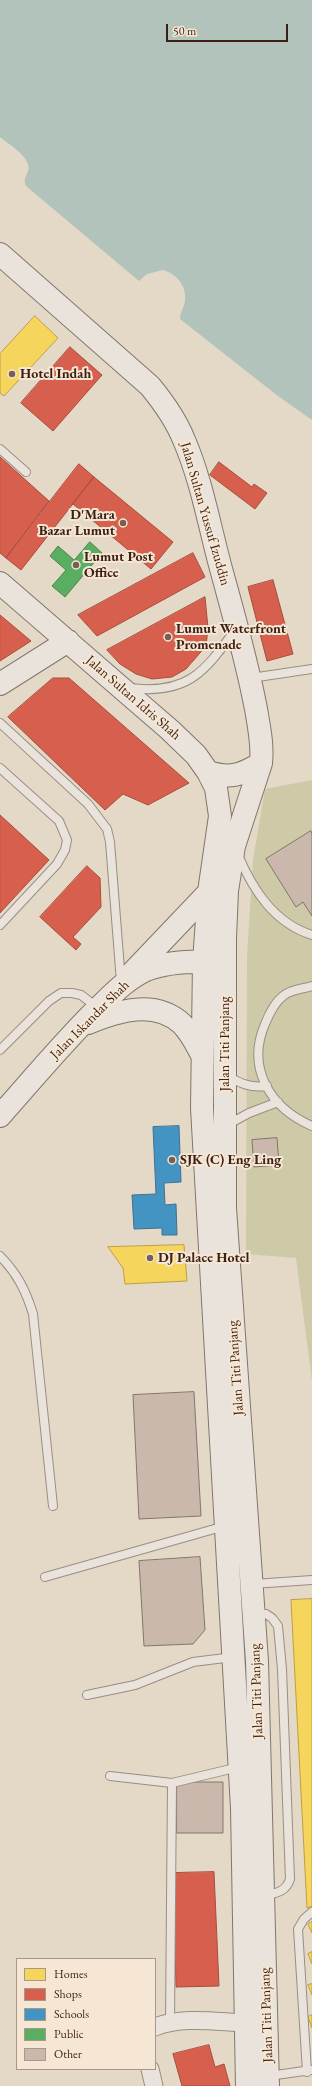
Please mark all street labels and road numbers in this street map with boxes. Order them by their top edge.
street label: Jalan Sultan Yussuf Izuddin [176,440,234,588]
street label: Jalan Sultan Idris Shah [82,652,184,744]
street label: Jalan Iskandar Shah [47,977,133,1063]
street label: Jalan Titi Panjang [217,996,233,1092]
street label: Jalan Titi Panjang [224,1320,248,1416]
street label: Jalan Titi Panjang [247,1643,267,1739]
street label: Jalan Titi Panjang [257,1967,277,2063]

